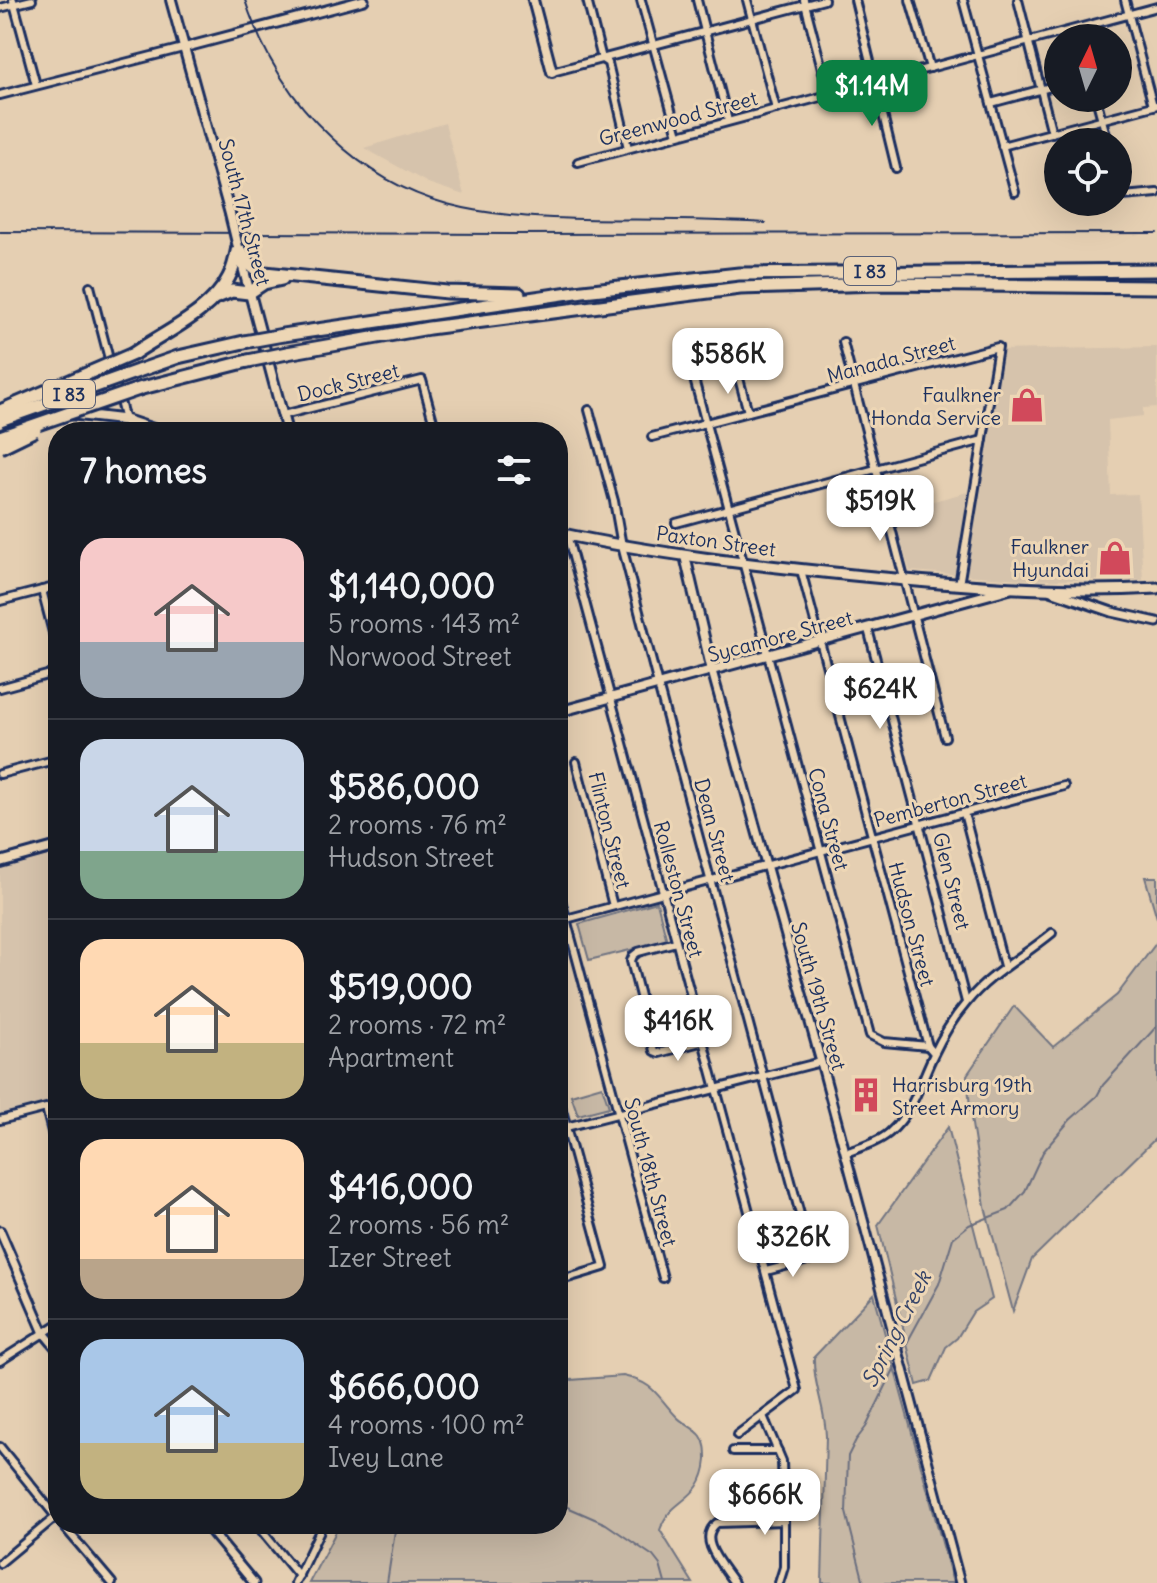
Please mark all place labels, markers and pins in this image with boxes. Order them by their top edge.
pin: $1.14M [807,60,937,128]
pin: $586K [672,328,784,396]
place label: Faulkner Honda Service [871,382,1001,430]
shop icon: Faulkner Honda Service [1008,386,1046,424]
pin: $519K [824,475,936,543]
place label: Faulkner Hyundai [1010,534,1089,582]
shop icon: Faulkner Hyundai [1096,539,1134,577]
pin: $624K [824,663,936,731]
pin: $416K [622,995,734,1063]
place label: Harrisburg 19th Street Armory [892,1072,1032,1120]
building icon: Harrisburg 19th Street Armory [847,1076,885,1114]
pin: $326K [737,1211,849,1279]
pin: $666K [709,1469,821,1537]

